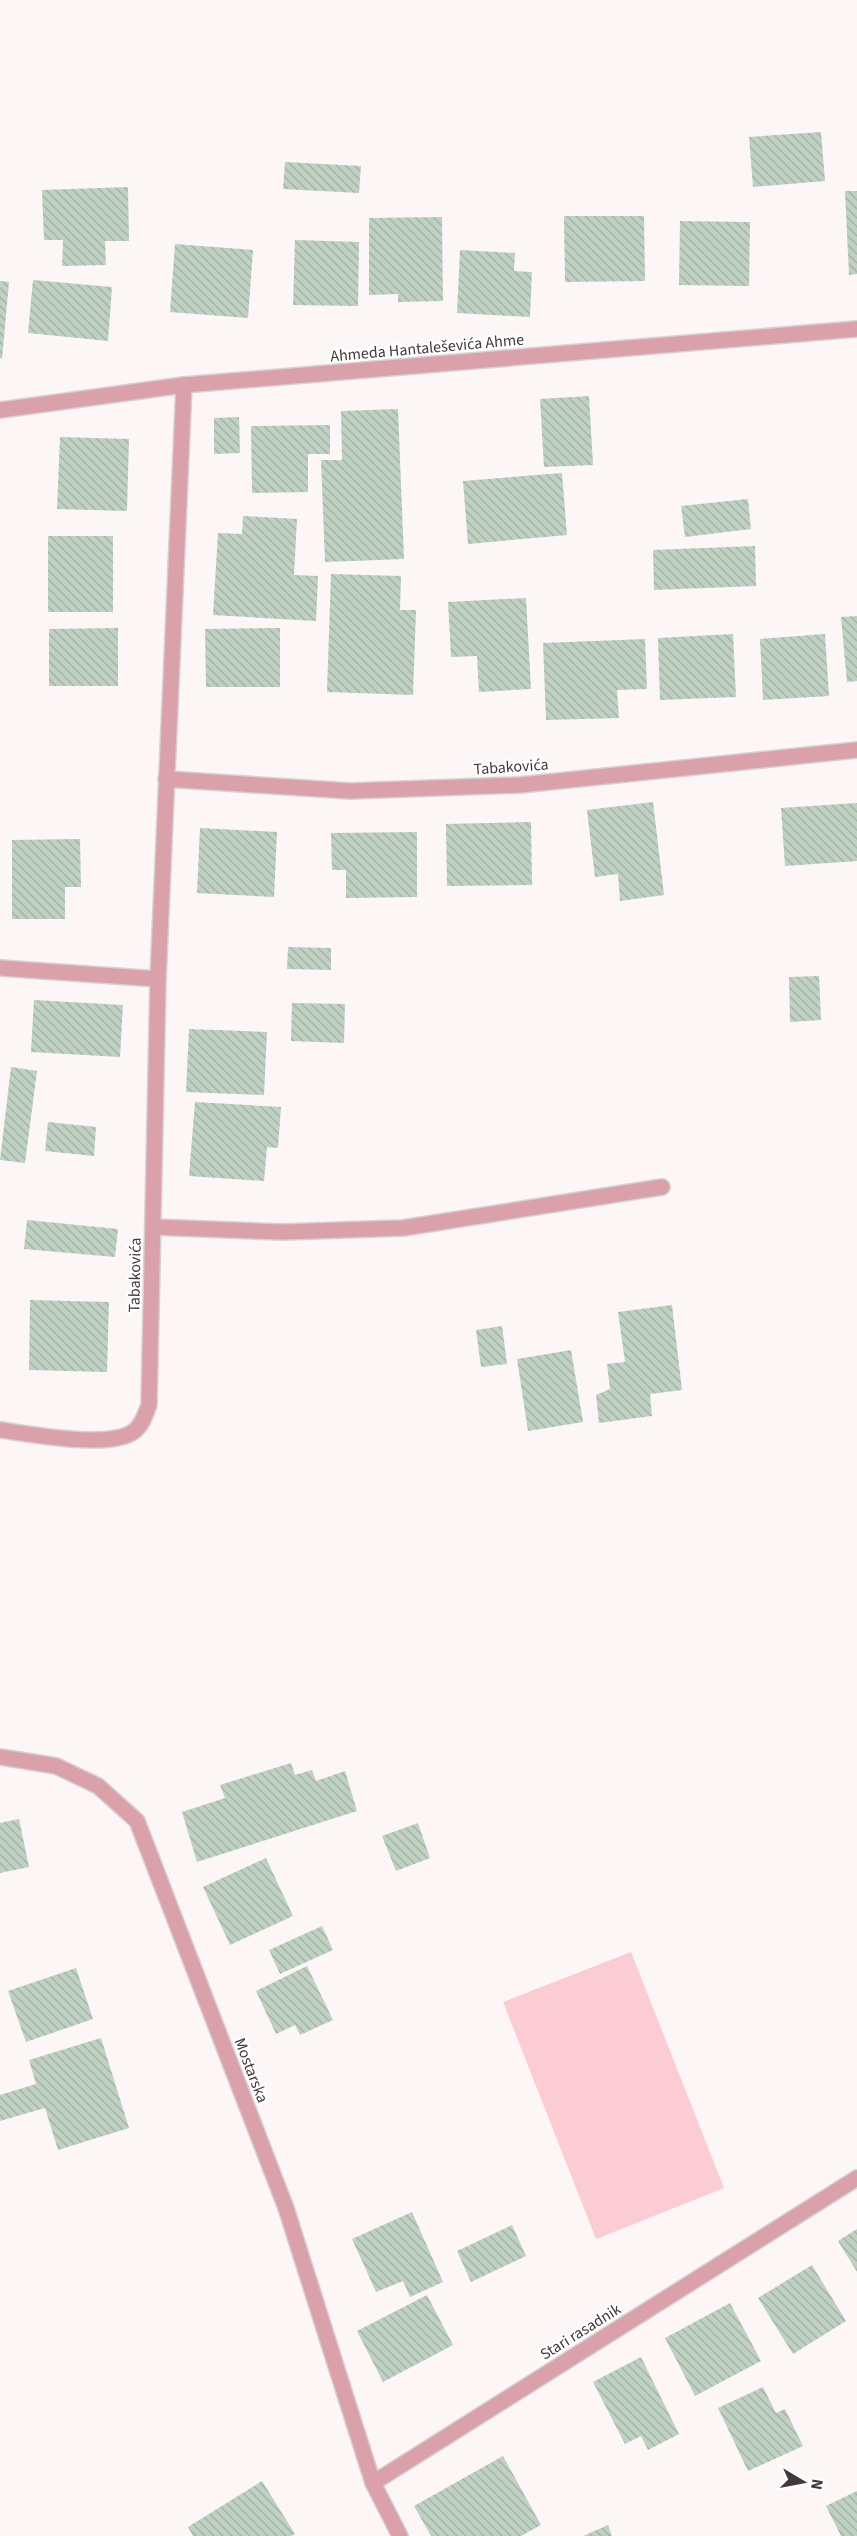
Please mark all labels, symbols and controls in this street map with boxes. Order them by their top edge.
street label: Ahmeda Hantaleševića Ahme [329,329,525,367]
street label: Tabakovića [473,753,549,781]
street label: Tabakovića [123,1237,147,1313]
street label: Mostarska [229,2035,273,2106]
street label: Stari rasadnik [536,2298,625,2365]
north arrow [773,2452,833,2512]
text: N [805,2477,829,2492]

